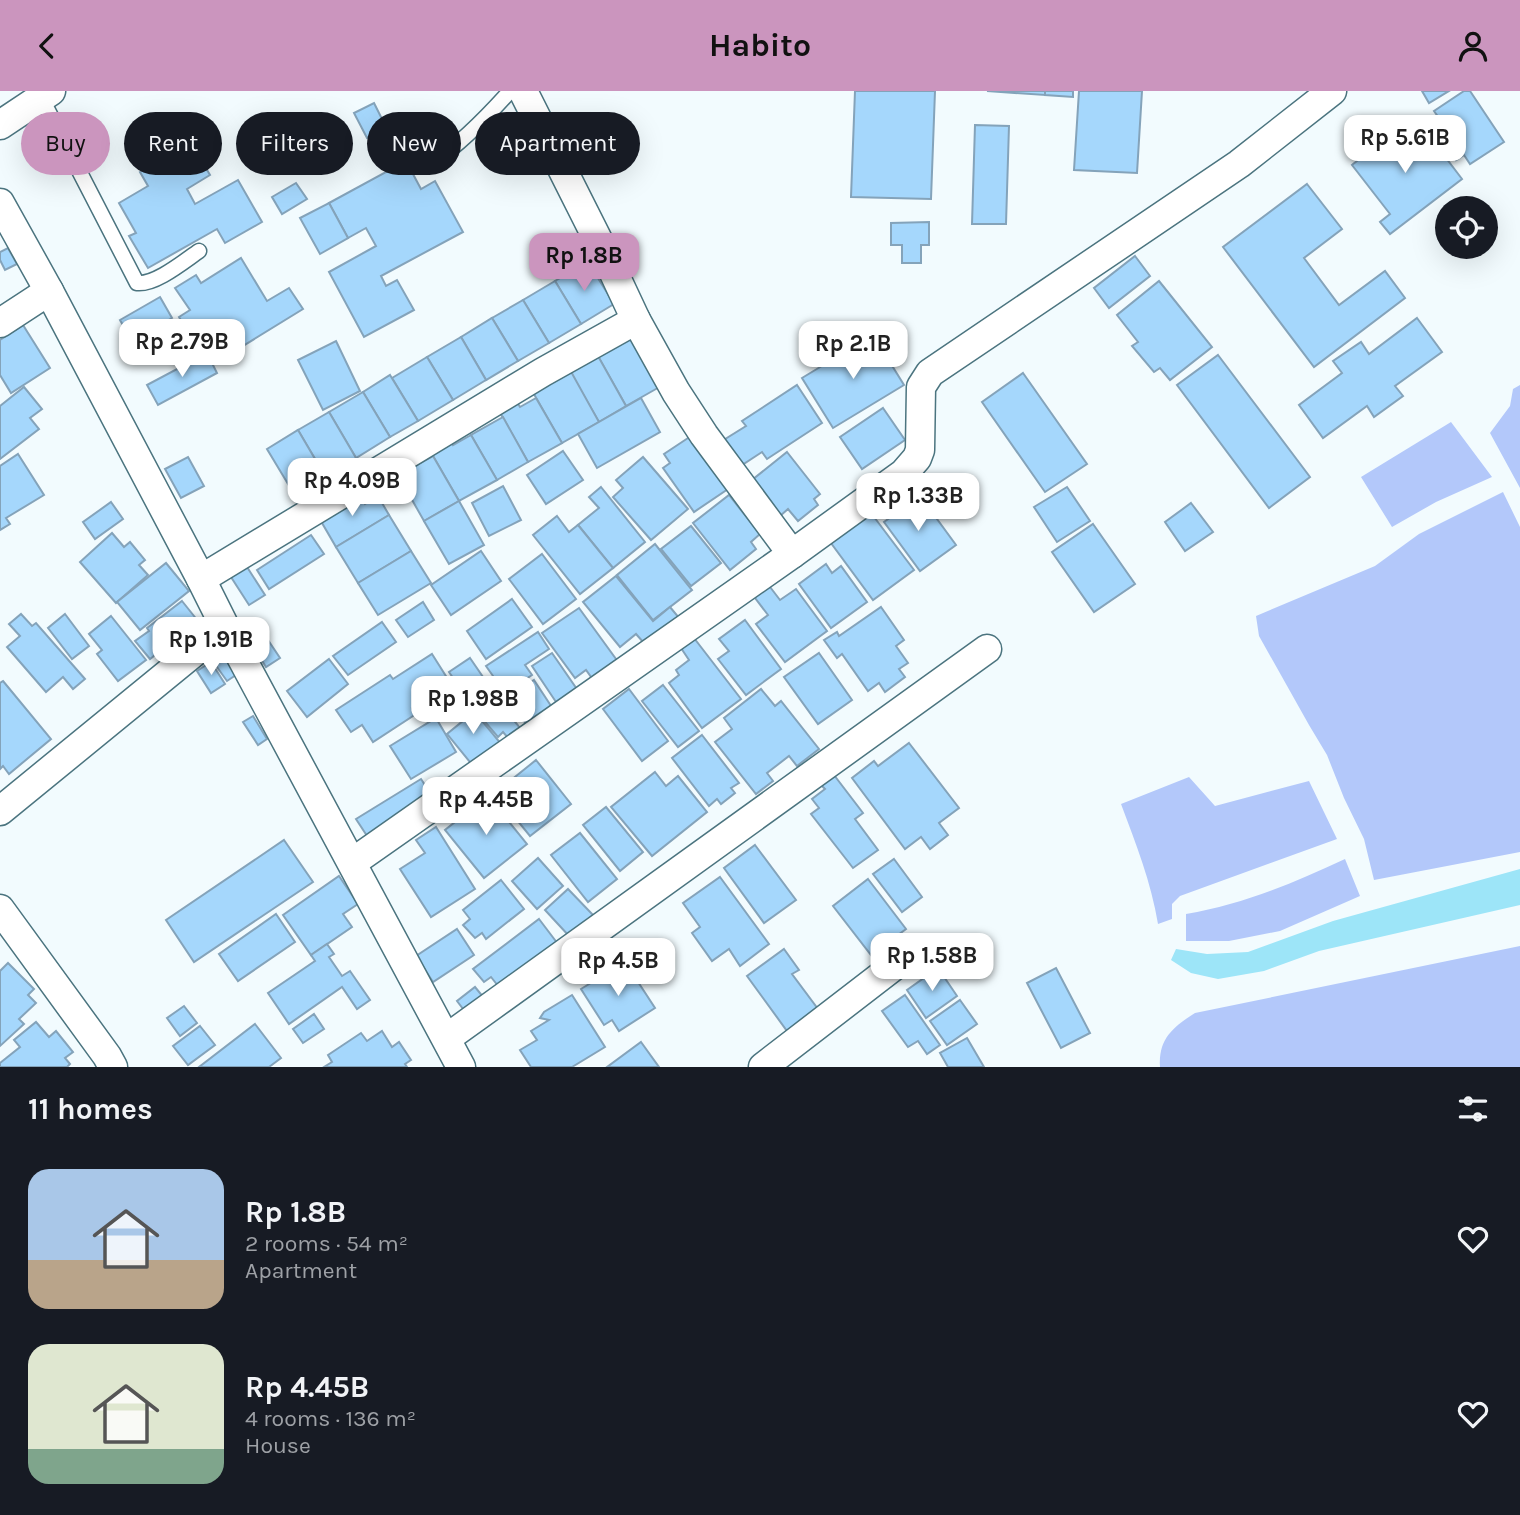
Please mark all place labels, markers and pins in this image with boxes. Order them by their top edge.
pin: Rp 5.61B [1333,115,1477,175]
pin: Rp 1.8B [519,233,649,293]
pin: Rp 2.79B [110,320,254,379]
pin: Rp 2.1B [788,321,918,381]
pin: Rp 4.09B [280,459,424,518]
pin: Rp 1.33B [846,473,990,533]
pin: Rp 1.91B [139,617,283,677]
pin: Rp 1.98B [401,677,545,736]
pin: Rp 4.45B [414,777,558,837]
pin: Rp 1.58B [860,933,1004,993]
pin: Rp 4.5B [553,939,683,998]

